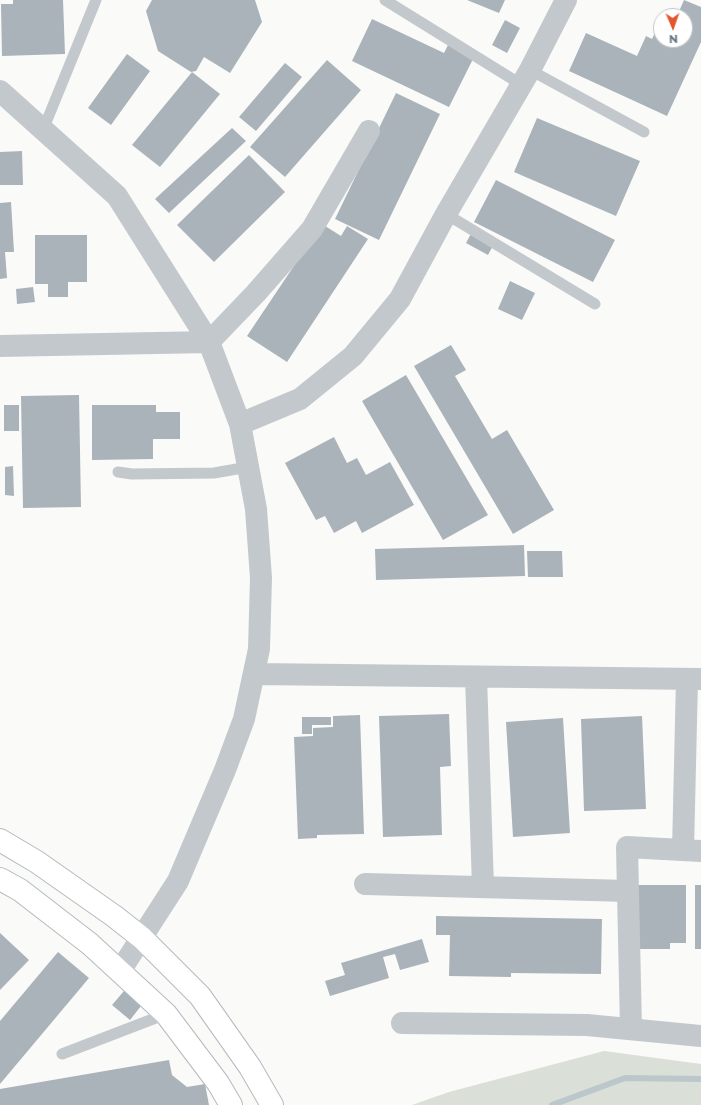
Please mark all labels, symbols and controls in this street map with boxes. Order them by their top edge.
north arrow [653,8,693,48]
text: N [669,32,678,46]

